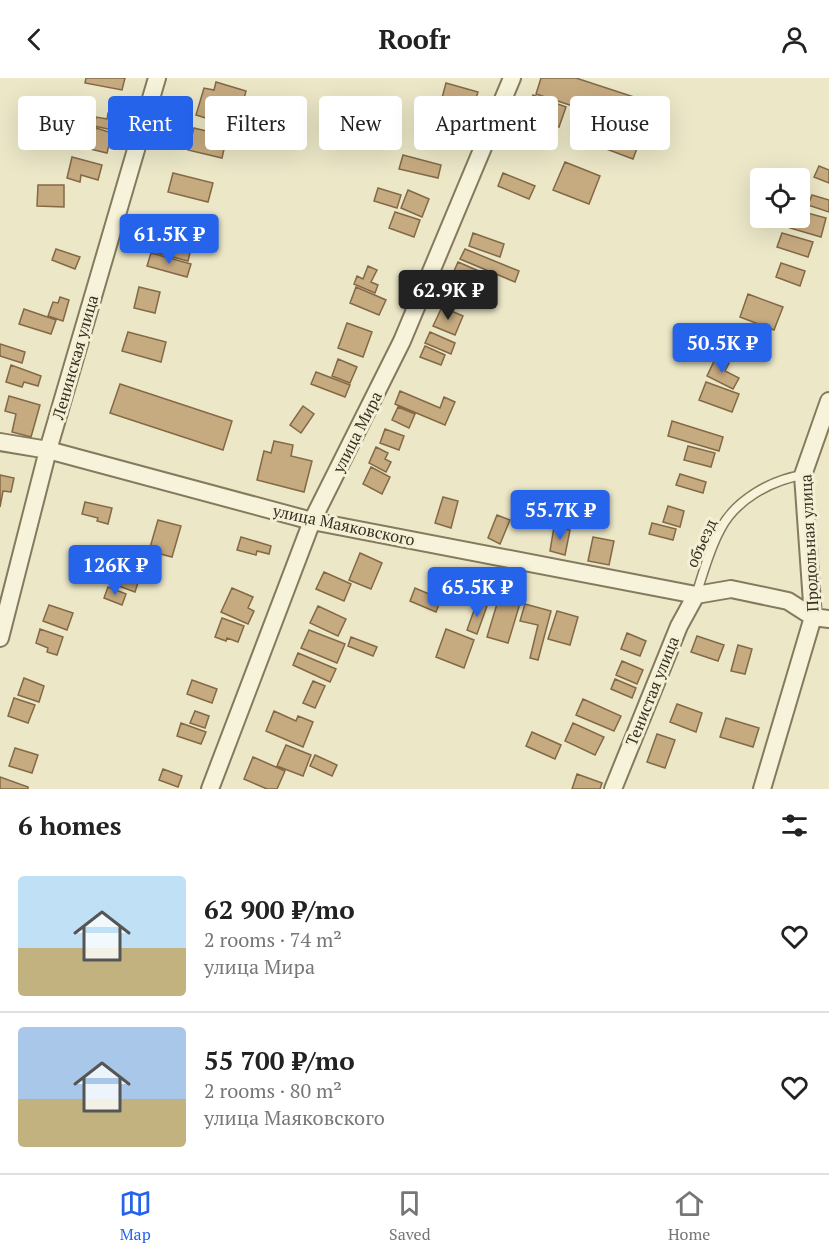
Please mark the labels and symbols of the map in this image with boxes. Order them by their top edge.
pin: 61.5K ₽ [114,214,224,265]
pin: 62.9K ₽ [393,270,503,321]
street label: Ленинская улица [46,292,103,423]
pin: 50.5K ₽ [667,323,777,374]
street label: улица Мира [327,387,387,477]
street label: Продольная улица [794,474,824,612]
pin: 55.7K ₽ [505,490,615,541]
street label: улица Маяковского [270,499,417,551]
street label: объезд [681,515,721,571]
pin: 126K ₽ [66,545,164,596]
pin: 65.5K ₽ [422,567,532,618]
street label: Тенистая улица [620,633,684,749]

